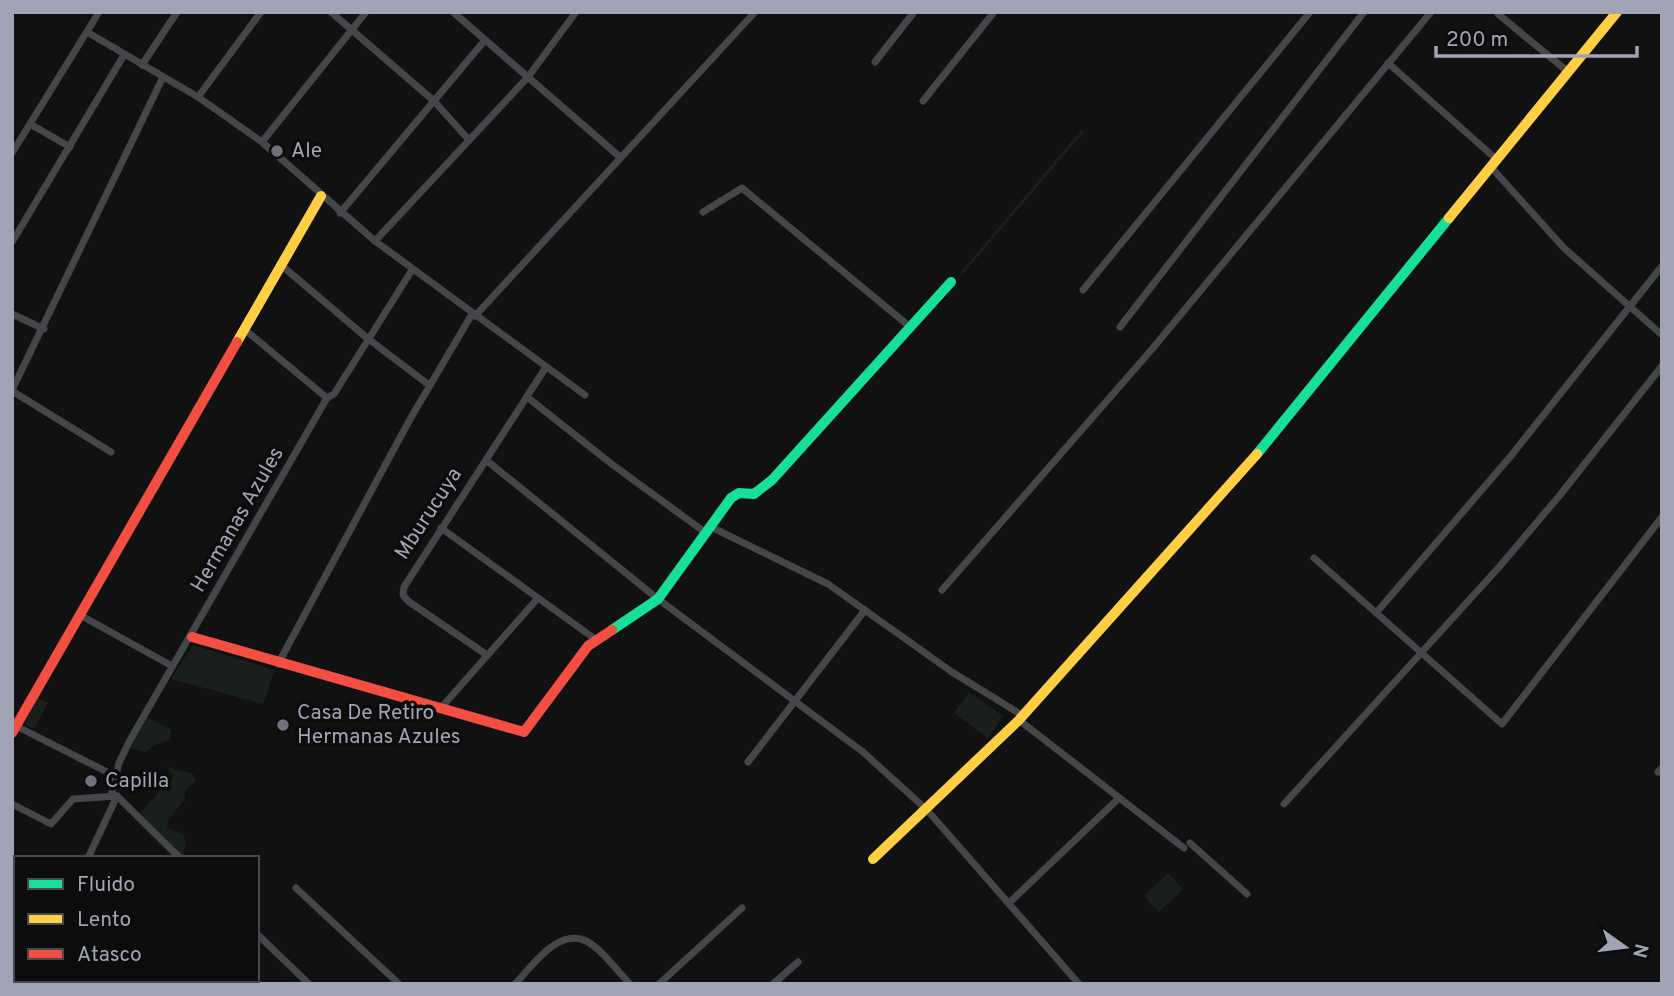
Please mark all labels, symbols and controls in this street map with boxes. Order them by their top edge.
scale bar [1436,14,1637,58]
text: 200 m [1446,27,1508,54]
place label: Ale [291,138,322,165]
marker: Ale [269,143,285,159]
street label: Hermanas Azules [185,442,291,598]
street label: Mburucuya [389,463,469,565]
place label: Casa De Retiro Hermanas Azules [297,700,461,751]
marker: Casa De Retiro Hermanas Azules [275,717,291,733]
place label: Capilla [105,768,169,795]
marker: Capilla [83,773,99,789]
legend [14,856,259,982]
text: Fluido [77,872,135,899]
text: Lento [77,907,131,934]
north arrow [1590,912,1660,982]
text: N [1626,941,1653,960]
text: Atasco [77,942,142,969]

